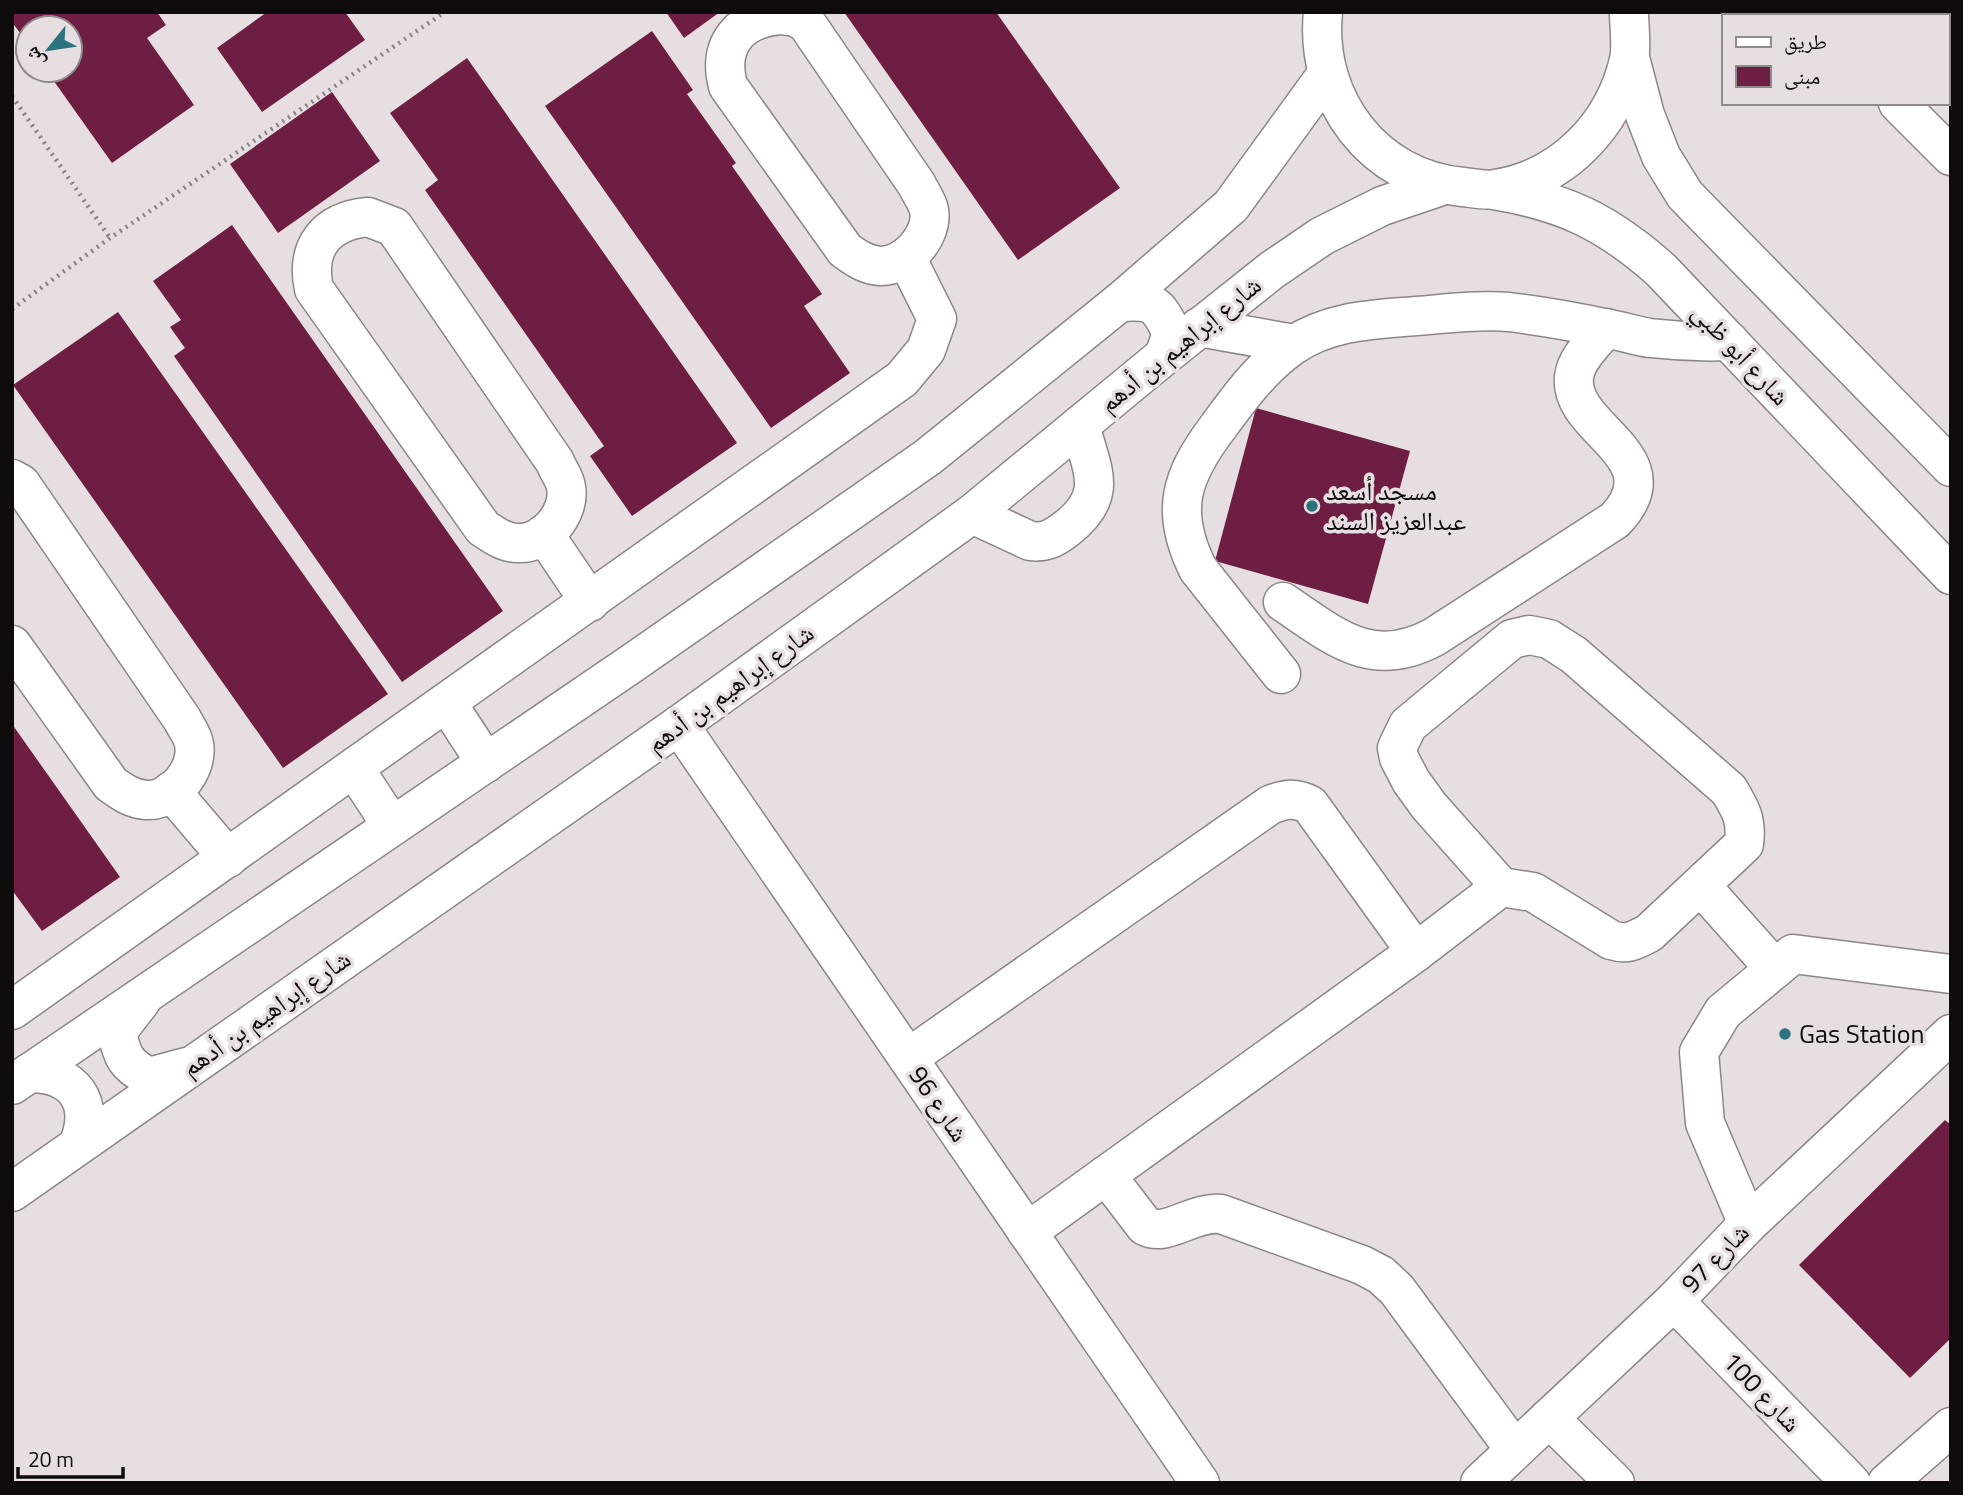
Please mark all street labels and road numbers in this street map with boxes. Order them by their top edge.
street label: شارع إبراهيم بن أدهم [1090,266,1269,421]
street label: شارع أبو ظبي [1682,293,1800,415]
street label: شارع إبراهيم بن أدهم [638,613,822,762]
street label: شارع إبراهيم بن أدهم [173,939,358,1086]
street label: شارع 96 [900,1058,979,1150]
street label: شارع 97 [1671,1214,1758,1302]
street label: شارع 100 [1714,1343,1811,1441]

